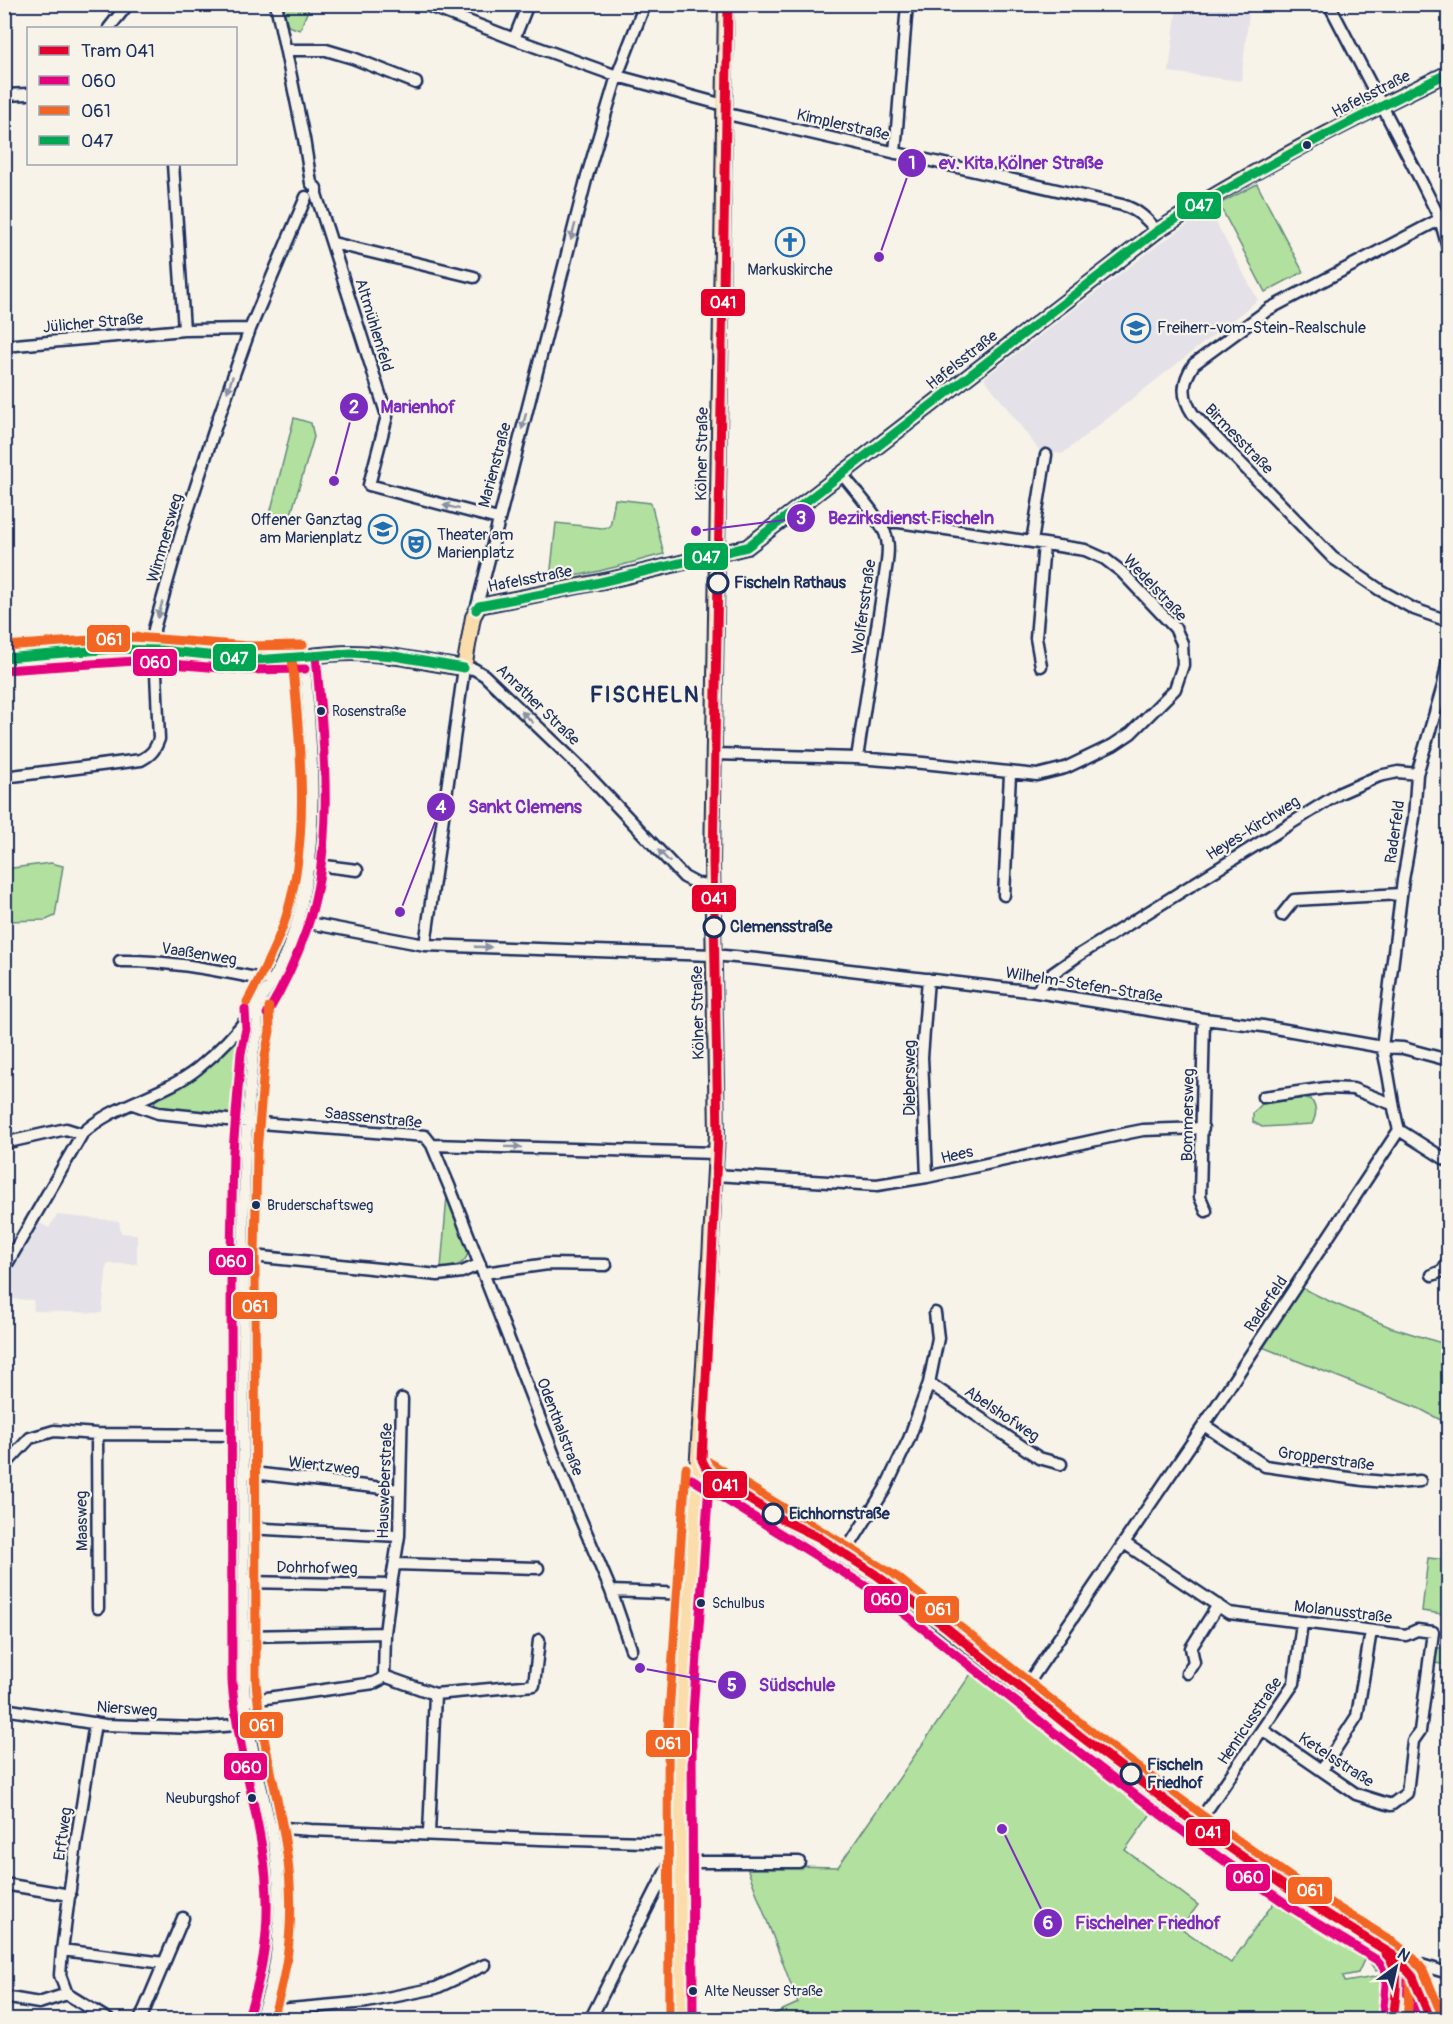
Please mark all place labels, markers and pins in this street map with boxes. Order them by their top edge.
unlabelled marker [1301,139,1313,151]
callout: ev. Kita Kölner Straße [897,145,1115,181]
church icon: Markuskirche [774,226,806,258]
place label: Markuskirche [747,260,833,280]
school or university icon: Freiherr-vom-Stein-Realschule [1120,312,1152,344]
place label: Freiherr-vom-Stein-Realschule [1157,318,1366,338]
callout: Marienhof [339,389,468,425]
callout: Bezirksdienst Fischeln [786,500,1006,536]
place label: Offener Ganztag am Marienplatz [251,510,362,548]
school or university icon: Offener Ganztag am Marienplatz [367,513,399,545]
place label: Theater am Marienplatz [437,525,514,563]
theatre icon: Theater am Marienplatz [400,528,432,560]
marker: Fischeln Rathaus [707,572,729,594]
place label: Fischeln Rathaus [734,573,847,593]
place label: Rosenstraße [332,703,406,720]
marker: Rosenstraße [315,705,327,717]
callout: Sankt Clemens [426,789,594,825]
marker: Clemensstraße [703,916,725,938]
place label: Clemensstraße [730,917,834,937]
place label: Bruderschaftsweg [267,1197,373,1214]
marker: Bruderschaftsweg [250,1199,262,1211]
marker: Eichhornstraße [762,1503,784,1525]
place label: Eichhornstraße [789,1504,891,1524]
place label: Schulbus [712,1595,765,1612]
marker: Schulbus [695,1597,707,1609]
callout: Südschule [717,1667,847,1703]
place label: Fischeln Friedhof [1147,1755,1204,1793]
marker: Fischeln Friedhof [1120,1763,1142,1785]
place label: Neuburgshof [166,1790,241,1807]
marker: Neuburgshof [246,1792,258,1804]
callout: Fischelner Friedhof [1033,1905,1233,1941]
place label: Alte Neusser Straße [704,1983,823,2000]
marker: Alte Neusser Straße [687,1985,699,1997]

